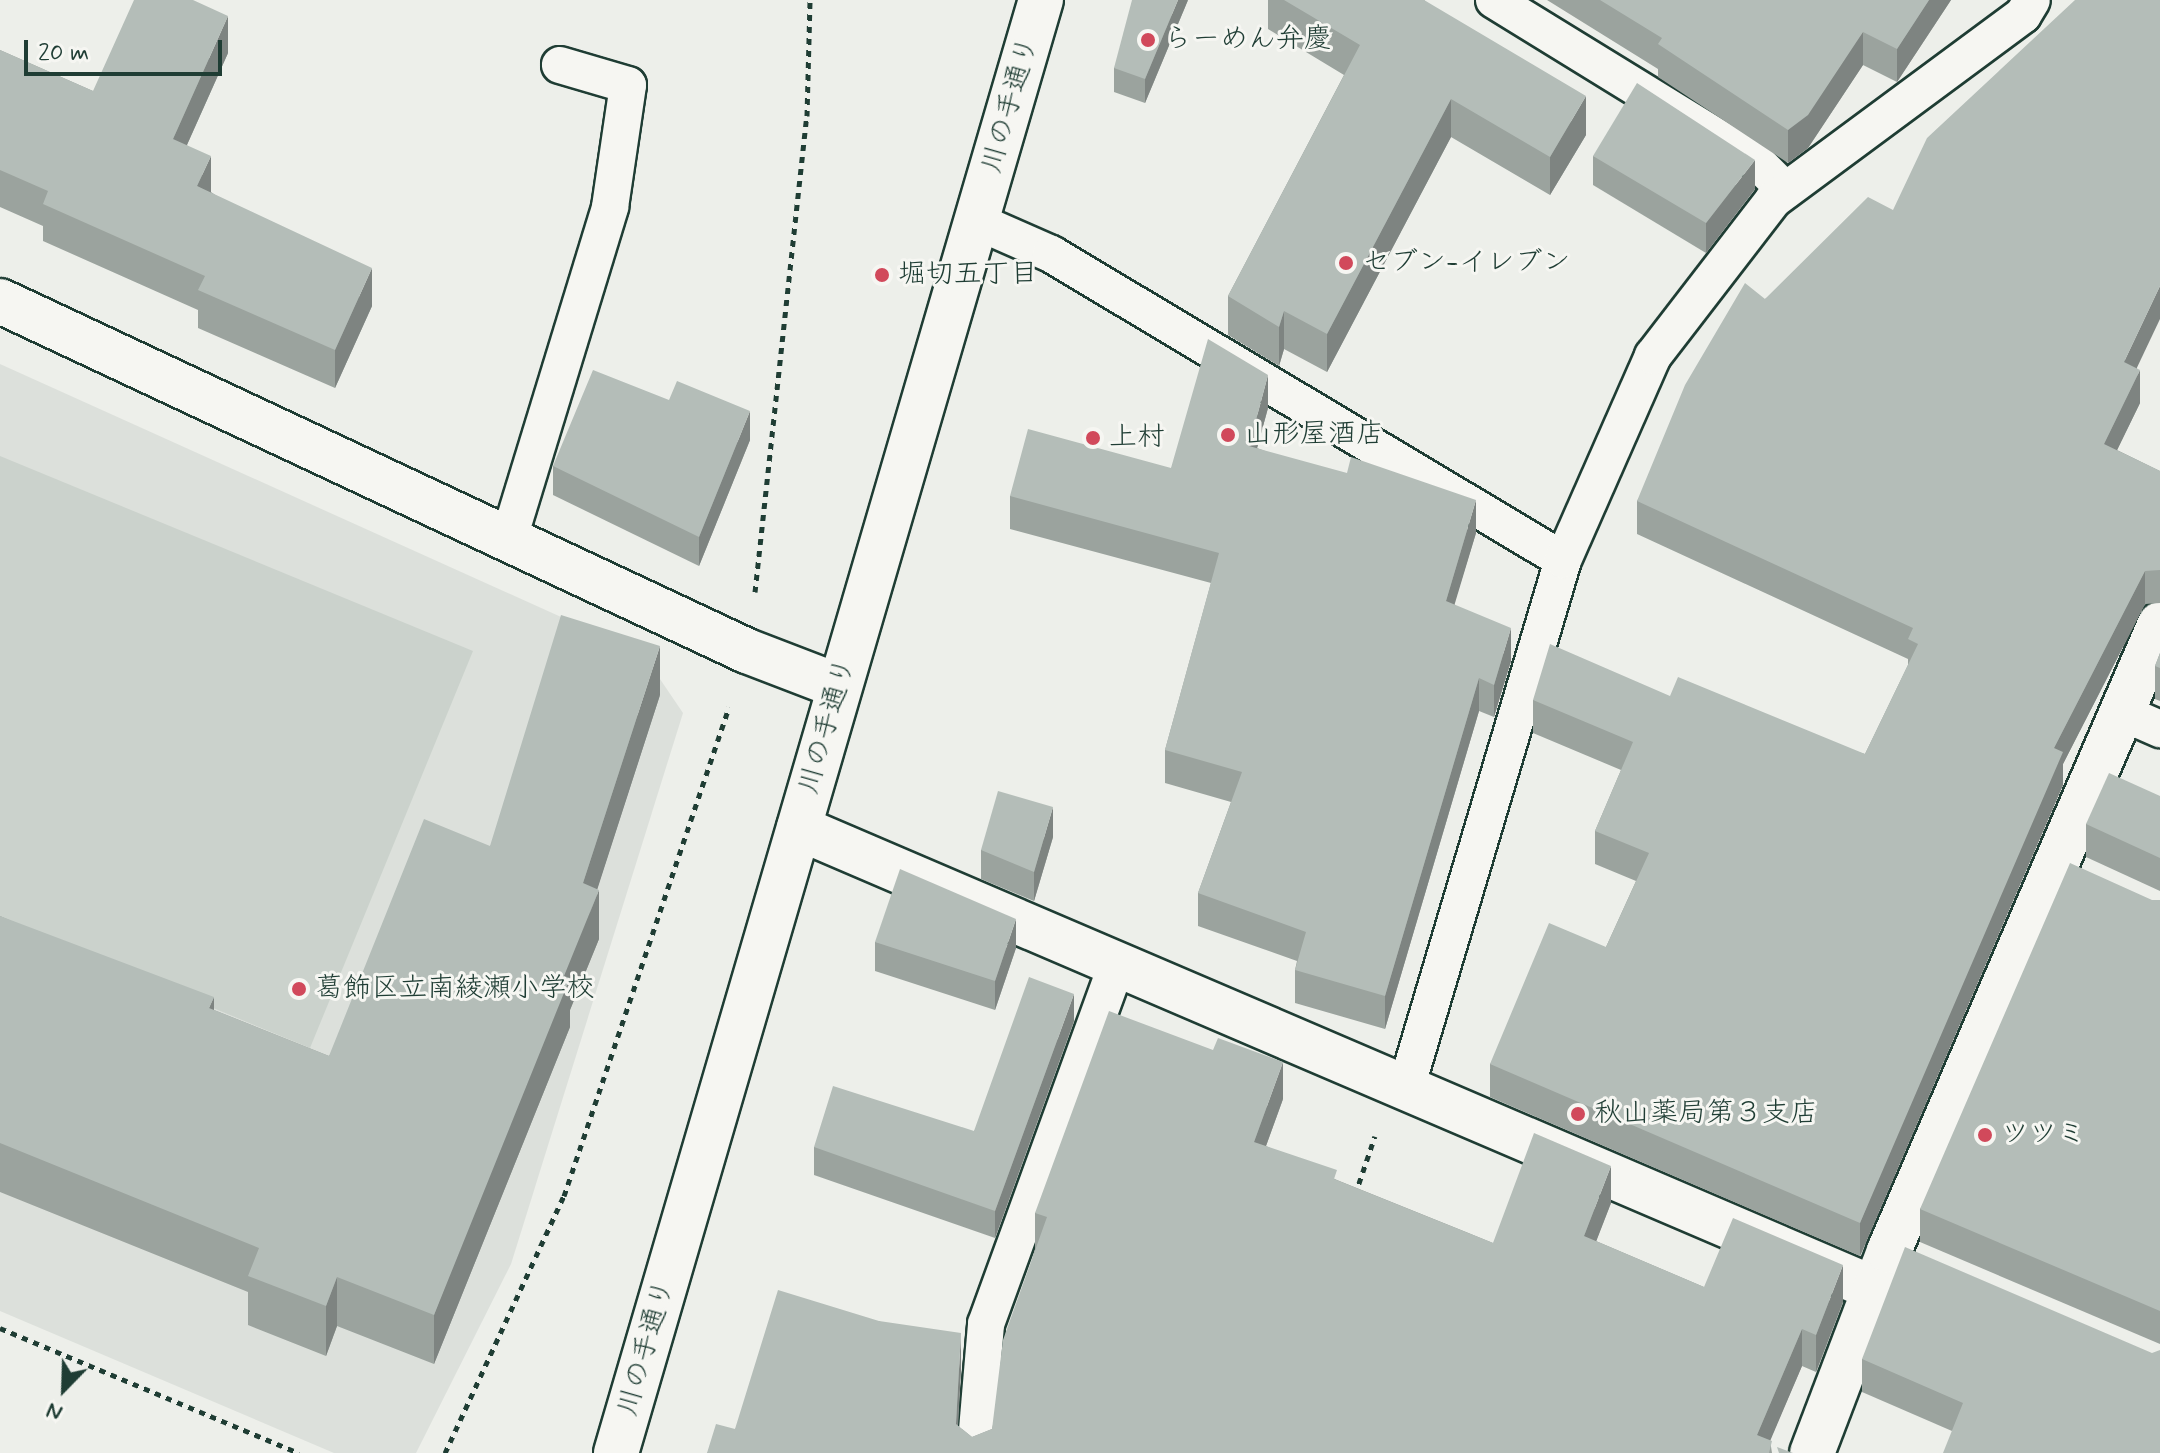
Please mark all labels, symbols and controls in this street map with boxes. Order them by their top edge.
place label: らーめん弁慶 [1164,23,1332,57]
scale bar [28,24,226,74]
marker: らーめん弁慶 [1139,31,1157,49]
street label: 川の手通り [976,33,1046,177]
text: 20 m [38,38,89,69]
place label: セブン-イレブン [1362,246,1571,280]
marker: セブン-イレブン [1337,254,1355,272]
place label: 堀切五丁目 [898,258,1038,292]
marker: 堀切五丁目 [873,266,891,284]
place label: 山形屋酒店 [1244,418,1384,452]
place label: 上村 [1109,421,1165,455]
marker: 山形屋酒店 [1219,426,1237,444]
marker: 上村 [1084,429,1102,447]
street label: 川の手通り [793,654,863,798]
place label: 葛飾区立南綾瀬小学校 [315,972,595,1006]
marker: 葛飾区立南綾瀬小学校 [290,980,308,998]
place label: 秋山薬局第３支店 [1594,1097,1818,1131]
marker: 秋山薬局第３支店 [1569,1105,1587,1123]
place label: ツツミ [2001,1118,2085,1152]
marker: ツツミ [1976,1126,1994,1144]
street label: 川の手通り [612,1276,682,1420]
north arrow [24,1349,104,1429]
text: N [42,1395,67,1427]

